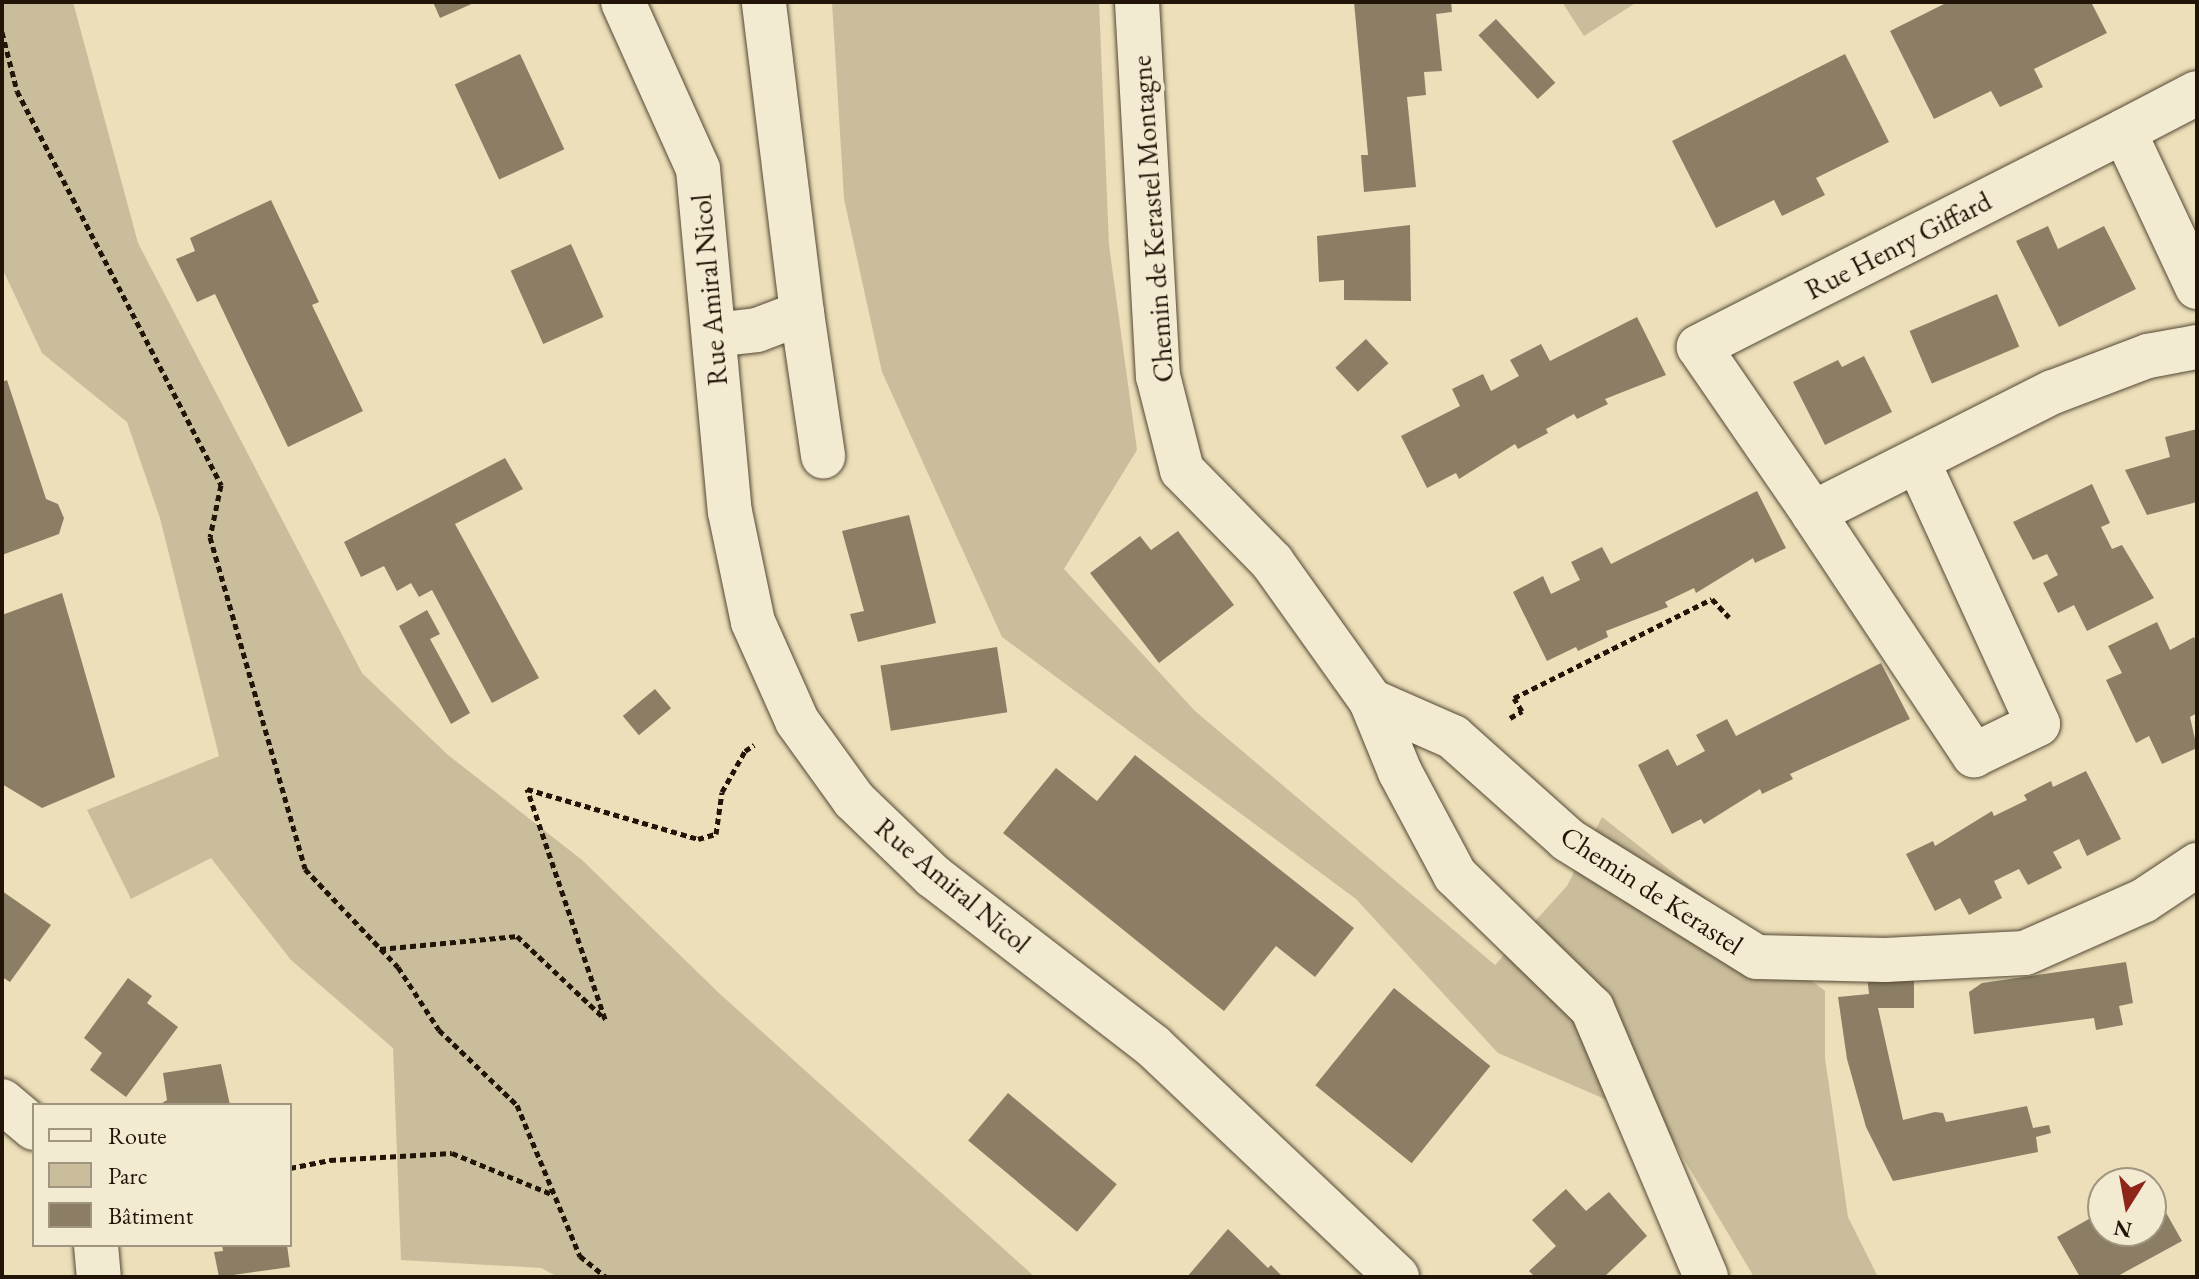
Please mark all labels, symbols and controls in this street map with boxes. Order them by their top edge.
street label: Chemin de Kerastel Montagne [1124,54,1180,384]
street label: Rue Henry Giffard [1799,184,1997,306]
street label: Rue Amiral Nicol [684,193,734,387]
street label: Rue Amiral Nicol [869,810,1037,960]
street label: Chemin de Kerastel [1554,818,1750,962]
legend [32,1103,292,1247]
text: Route [108,1120,167,1151]
text: Parc [108,1160,147,1191]
north arrow [2087,1167,2167,1247]
text: Bâtiment [108,1200,193,1231]
text: N [2111,1213,2134,1245]

